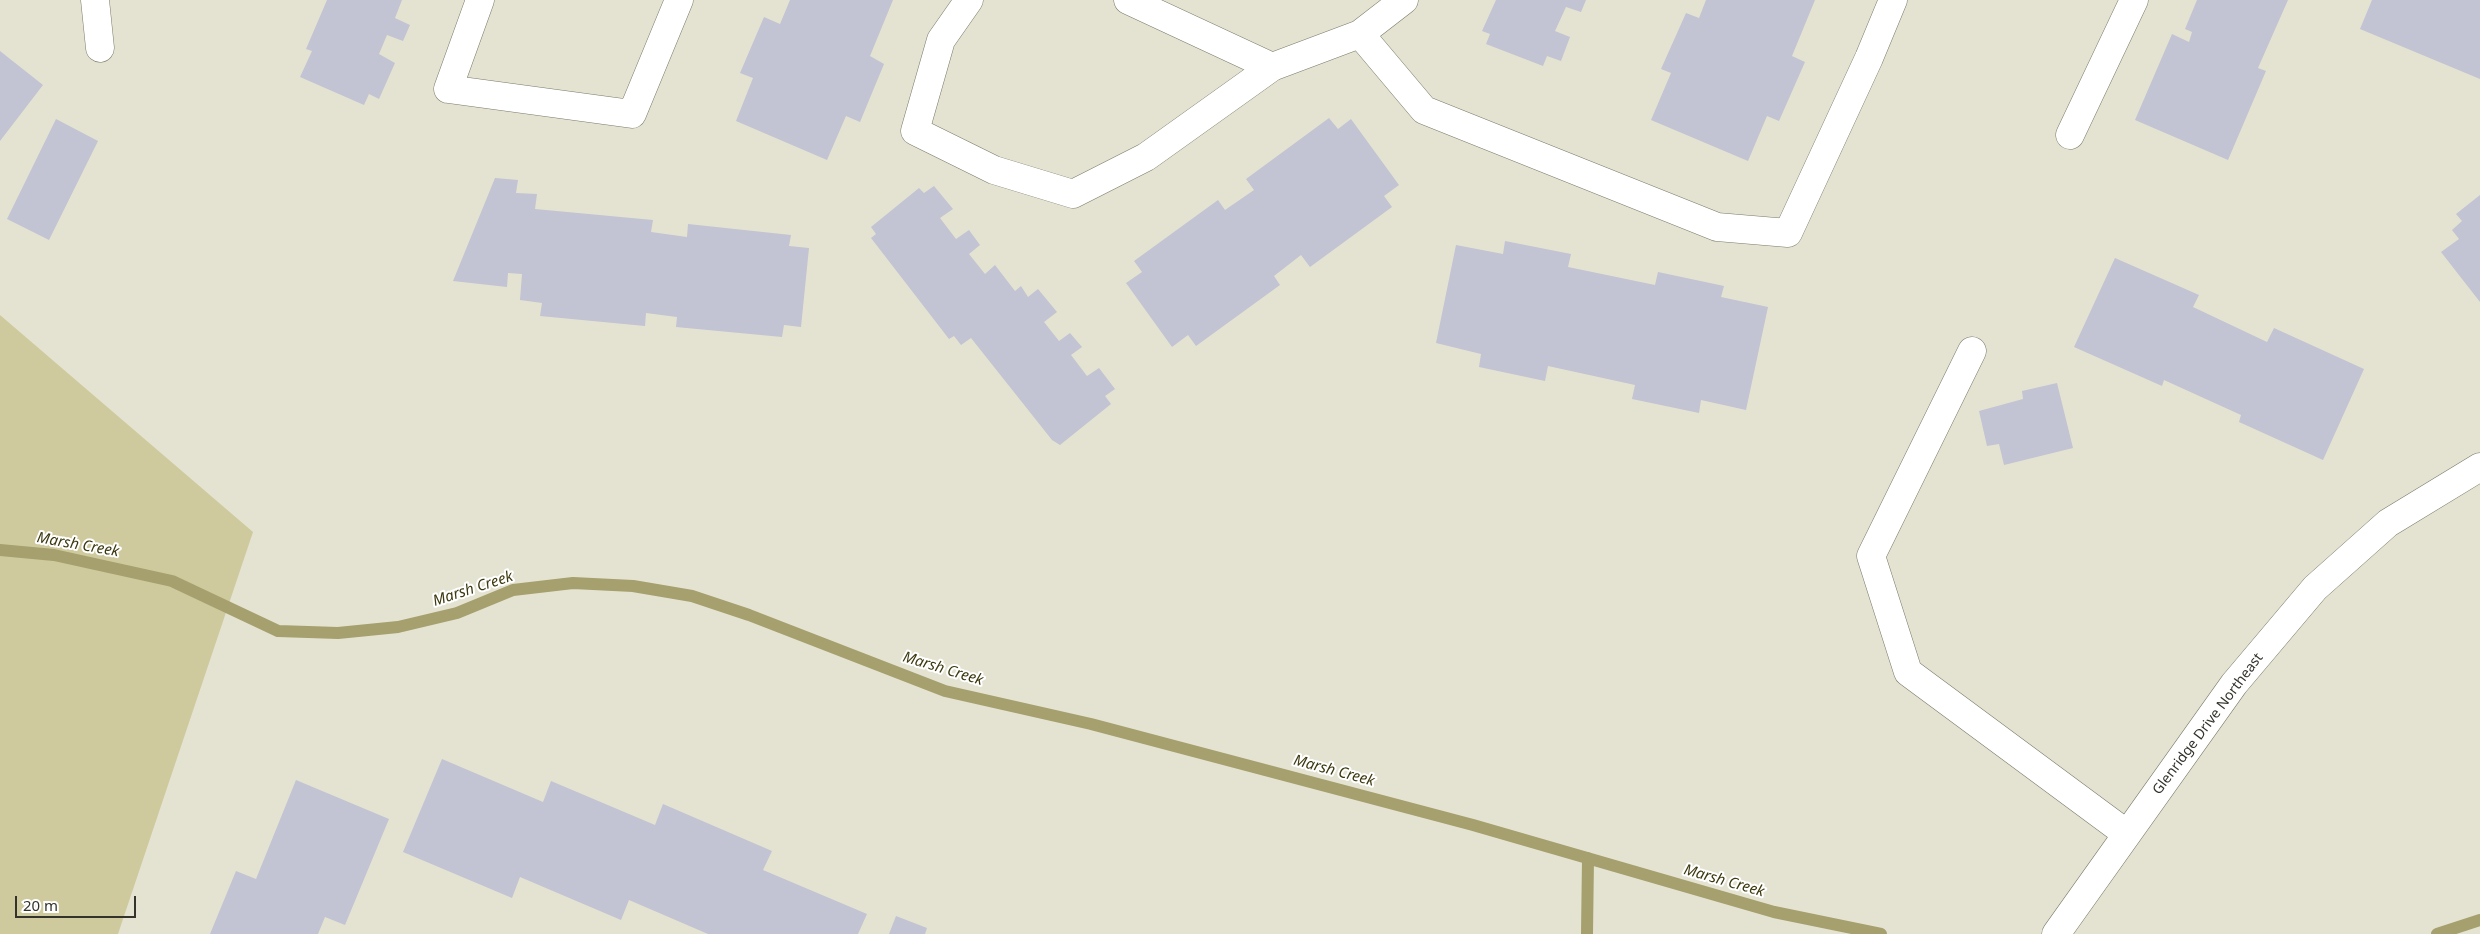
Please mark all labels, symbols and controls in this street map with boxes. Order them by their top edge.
water label: Marsh Creek [36,529,120,561]
water label: Marsh Creek [431,568,515,610]
water label: Marsh Creek [901,648,985,690]
street label: Glenridge Drive Northeast [2149,650,2267,798]
water label: Marsh Creek [1292,752,1376,790]
water label: Marsh Creek [1682,861,1766,901]
scale bar [18,886,139,918]
text: 20 m [23,895,58,915]

